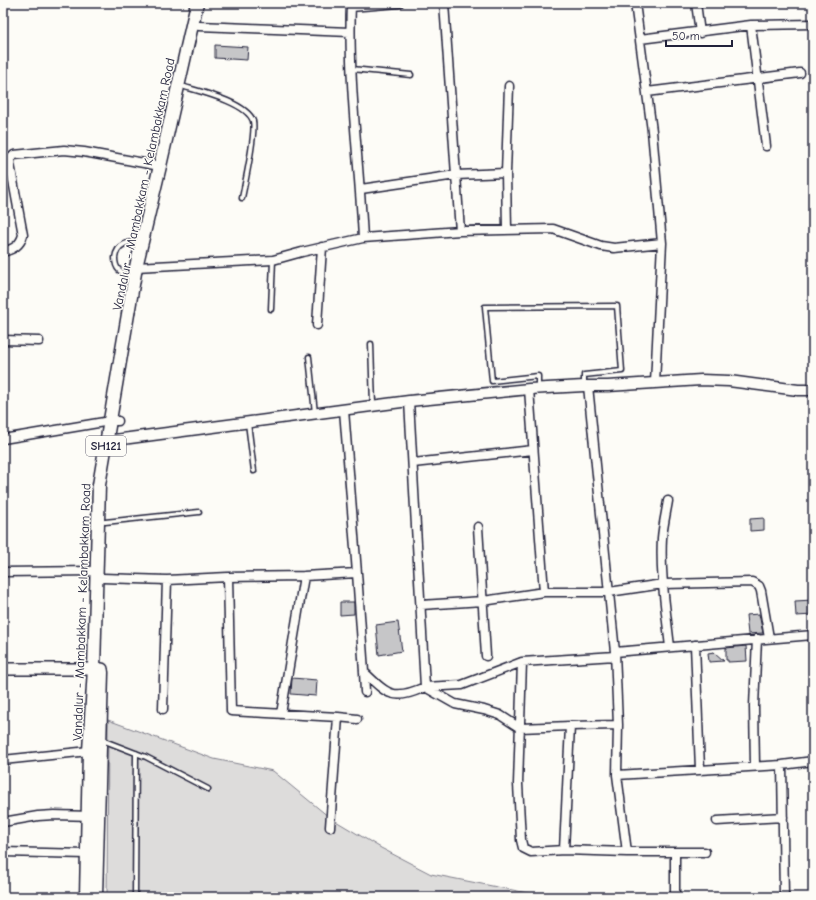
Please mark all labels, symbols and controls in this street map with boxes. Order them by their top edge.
scale bar [666,22,732,48]
text: 50 m [672,29,700,43]
street label: Vandalur - Mambakkam - Kelambakkam Road [109,56,178,312]
road number: SH121 [86,436,126,456]
street label: Vandalur - Mambakkam - Kelambakkam Road [70,483,93,741]

